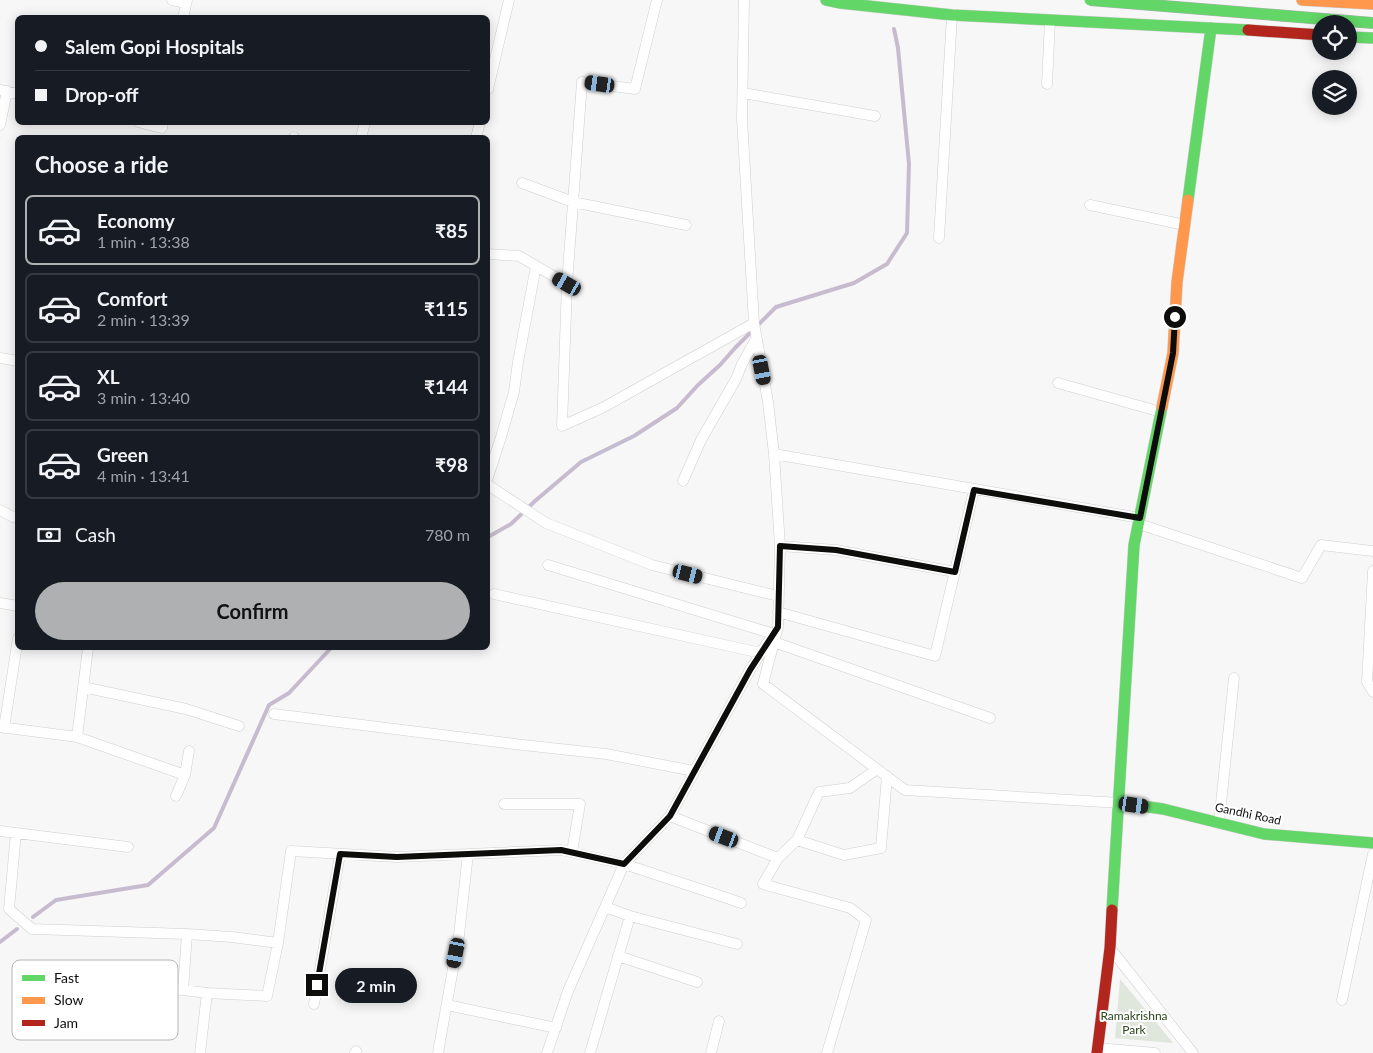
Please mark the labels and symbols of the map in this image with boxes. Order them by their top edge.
car [584,74,615,94]
car [550,270,583,298]
route start [1164,306,1186,328]
car [751,354,772,386]
car [671,563,704,585]
car [1118,795,1149,815]
street label: Gandhi Road [1214,799,1283,828]
car [707,825,740,849]
car [445,937,466,969]
legend [12,960,178,1040]
callout: 2 min [334,968,417,1002]
text: Fast [54,969,79,986]
route end [306,974,328,996]
text: Slow [54,991,84,1008]
park label: Ramakrishna Park [1100,1008,1168,1037]
text: Jam [54,1014,78,1031]

